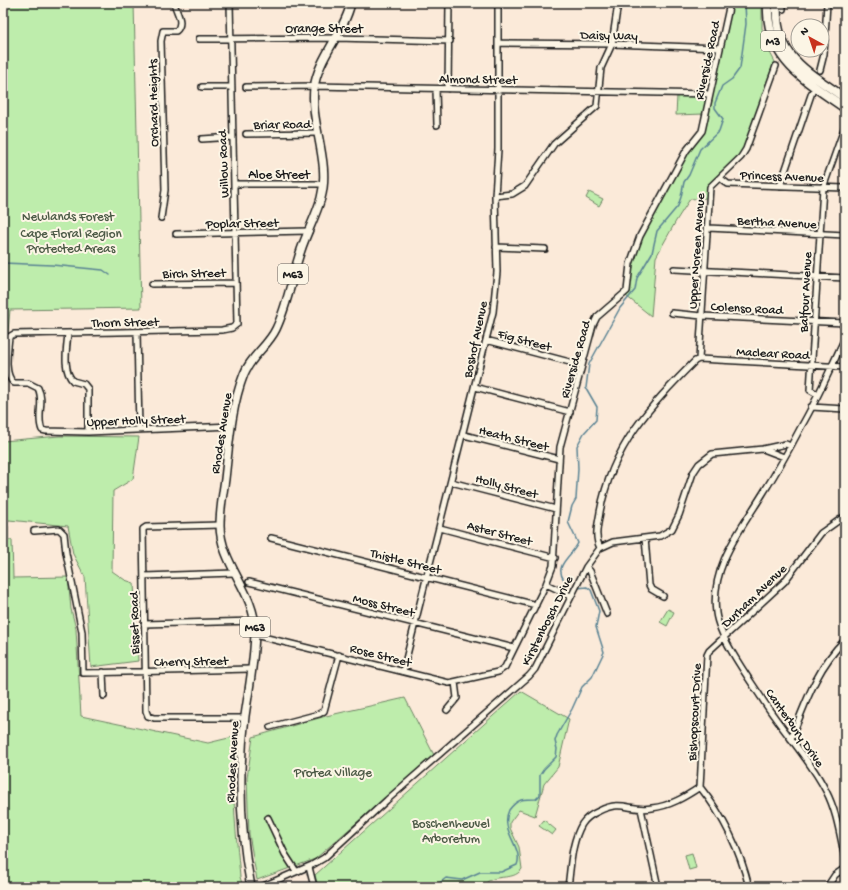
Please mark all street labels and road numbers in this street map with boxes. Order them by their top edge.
street label: Riverside Road [693,18,724,101]
street label: Orange Street [285,22,365,37]
street label: Daisy Way [579,28,638,45]
road number: M3 [761,31,785,51]
street label: Orchard Heights [146,58,163,147]
street label: Almond Street [439,72,519,89]
street label: Briar Road [252,117,312,134]
street label: Willow Road [216,128,233,198]
street label: Aloe Street [248,168,312,183]
street label: Princess Avenue [739,169,824,186]
street label: Upper Noreen Avenue [686,192,709,310]
street label: Bertha Avenue [736,214,817,233]
street label: Poplar Street [205,216,280,233]
street label: Balfour Avenue [797,251,816,334]
road number: M63 [278,264,308,284]
street label: Birch Street [161,266,227,283]
street label: Boshof Avenue [461,300,492,380]
street label: Colenso Road [710,300,785,319]
street label: Thorn Street [90,315,160,332]
street label: Riverside Road [558,318,595,400]
street label: Fig Street [495,327,554,356]
street label: Maclear Road [736,345,811,364]
street label: Rhodes Avenue [209,392,236,475]
street label: Upper Holly Street [86,412,187,431]
street label: Heath Street [477,424,551,456]
street label: Holly Street [473,472,541,503]
street label: Aster Street [465,519,535,551]
street label: Thistle Street [368,546,444,579]
street label: Durham Avenue [718,562,791,632]
street label: Kirstenbosch Drive [519,573,577,669]
street label: Bisset Road [127,590,144,655]
street label: Moss Street [351,592,417,622]
road number: M63 [240,617,270,637]
street label: Rose Street [348,642,414,672]
street label: Cherry Street [154,654,230,671]
street label: Bishopscourt Drive [685,663,706,762]
street label: Canterbury Drive [761,686,827,771]
street label: Rhodes Avenue [224,721,243,803]

